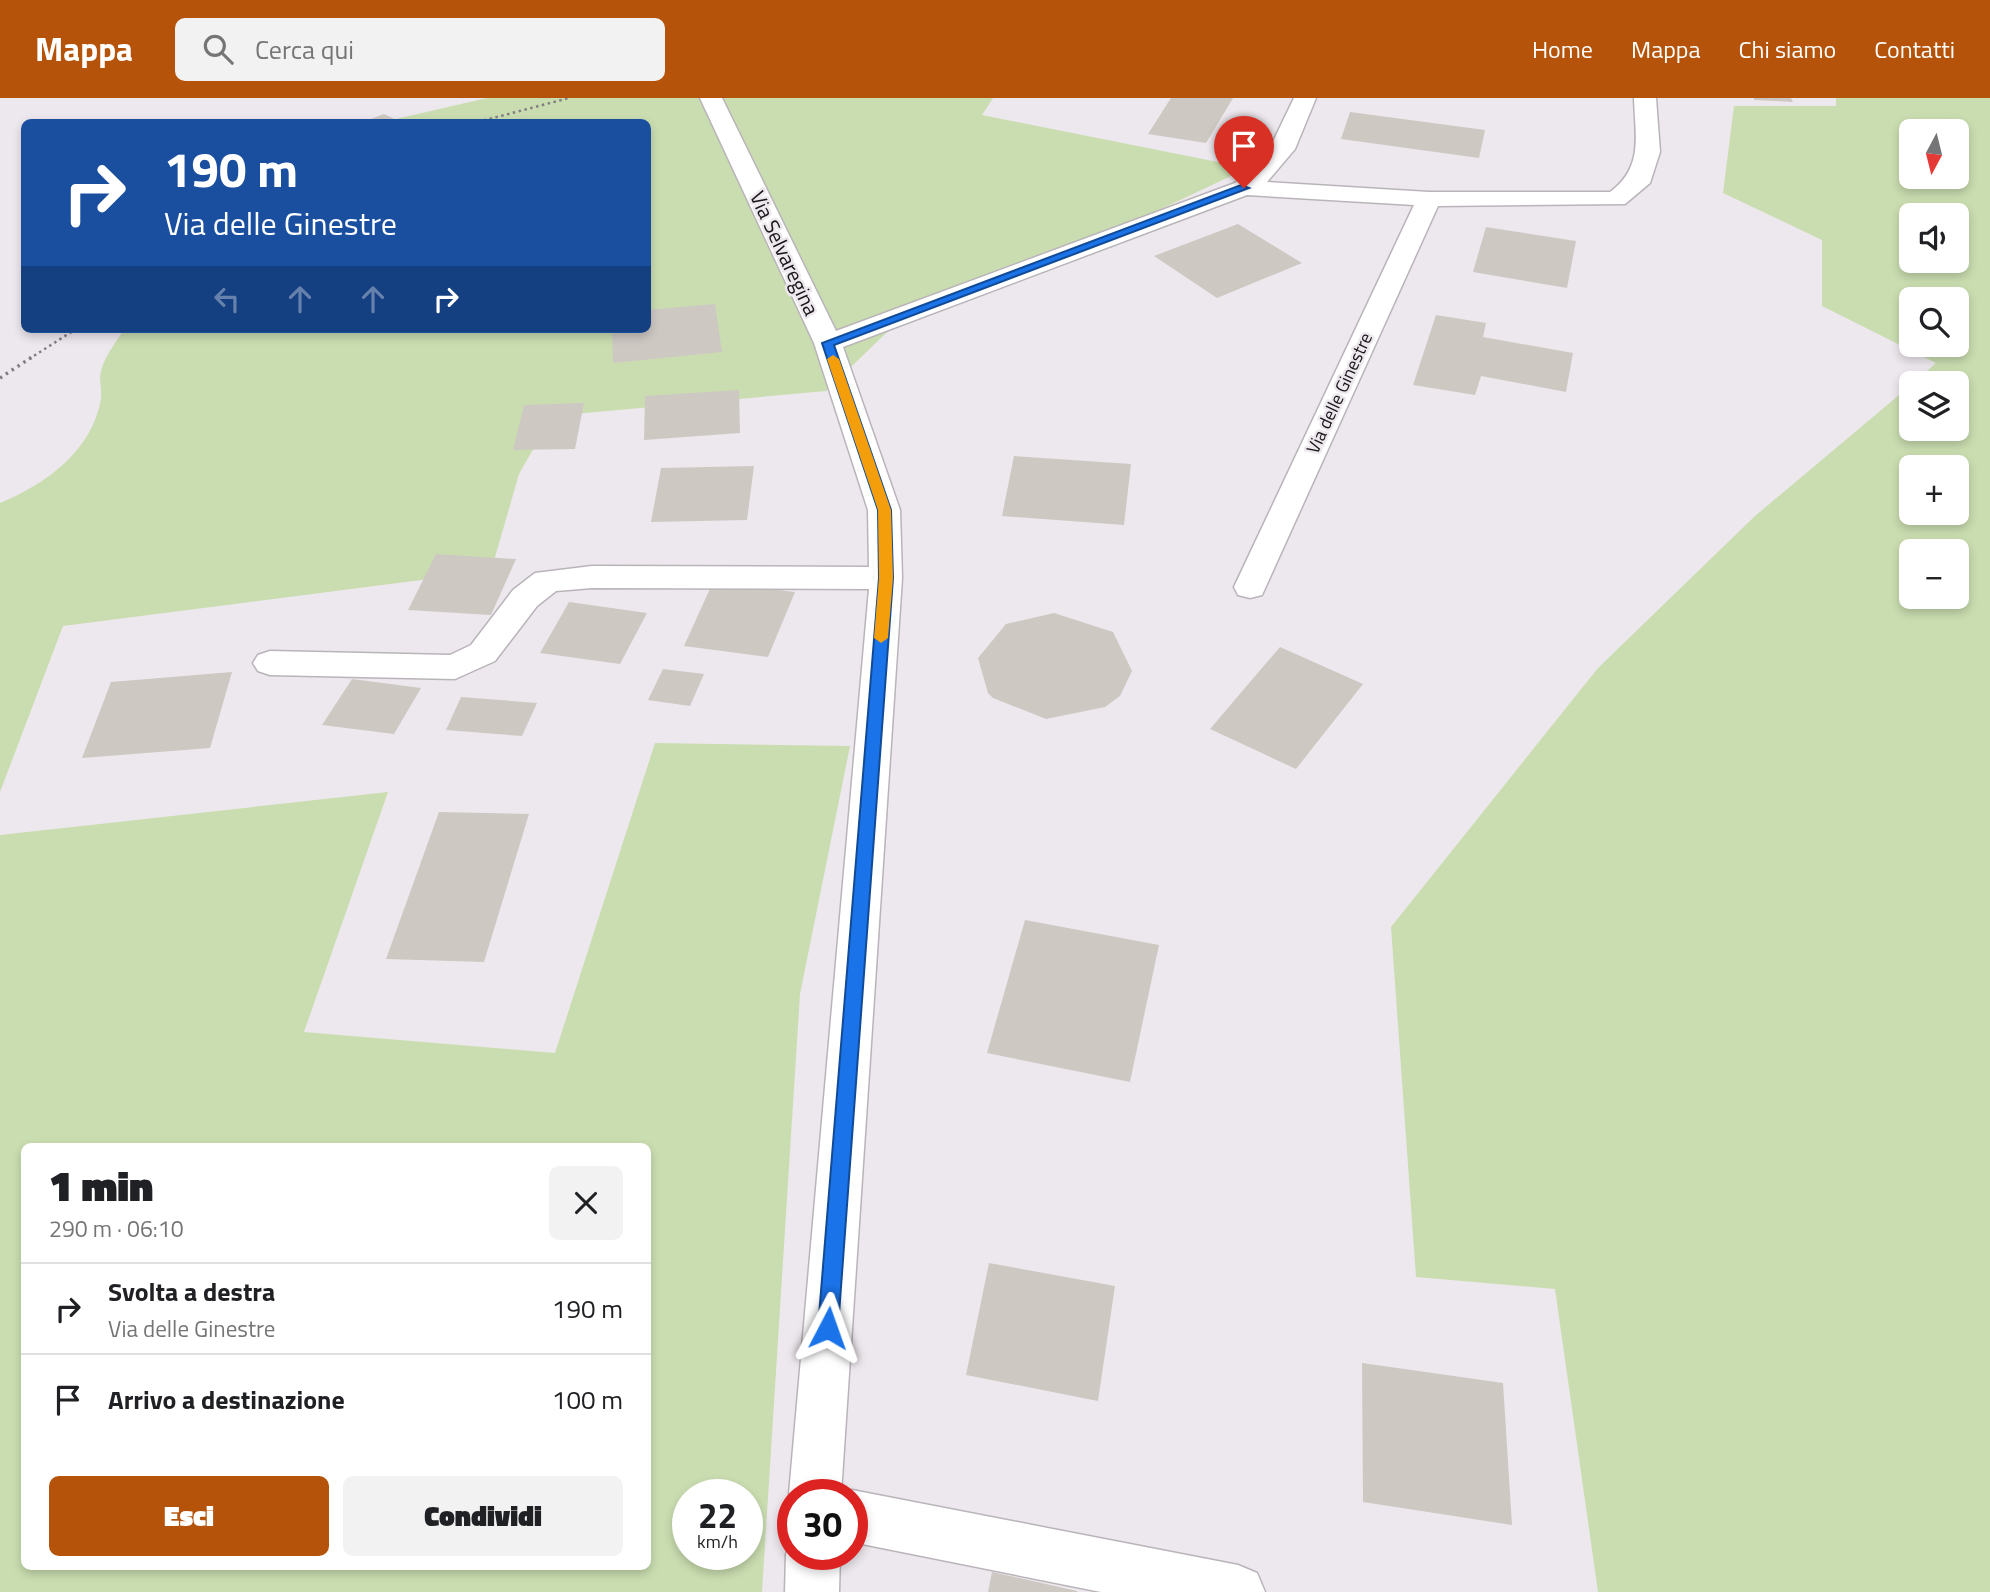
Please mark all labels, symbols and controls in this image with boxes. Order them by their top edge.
search box [175,18,665,81]
text: Mappa [35,24,133,74]
icon: search [199,30,237,68]
text: Cerca qui [255,30,354,69]
text: Home [1532,31,1593,67]
text: Mappa [1631,31,1700,67]
text: Chi siamo [1738,31,1836,67]
text: Contatti [1874,31,1955,67]
pin [1214,116,1274,188]
north arrow [1899,119,1969,189]
map controls [1899,119,1969,609]
icon: arrive [1225,127,1263,165]
text: 190 m [164,131,298,206]
icon: right [49,147,140,238]
street label: Via Selvaregina [742,185,828,321]
text: Via delle Ginestre [164,199,397,247]
button: sound [1899,203,1969,273]
icon: left [208,280,246,318]
icon: ahead [281,280,319,318]
icon: ahead [354,280,392,318]
icon: right [427,280,465,318]
button: search [1899,287,1969,357]
street label: Via delle Ginestre [1299,328,1379,458]
button: layers [1899,371,1969,441]
button: + [1899,455,1969,525]
button: − [1899,539,1969,609]
text: 1 min [49,1153,153,1217]
button: close [549,1166,623,1240]
text: 290 m · 06:10 [49,1211,184,1246]
text: Svolta a destra [108,1272,275,1311]
text: 190 m [552,1289,623,1328]
icon: right [49,1290,87,1328]
position arrow [791,1291,865,1365]
text: Via delle Ginestre [108,1311,275,1346]
text: Arrivo a destinazione [108,1380,345,1419]
text: 100 m [552,1380,623,1419]
icon: arrive [49,1381,87,1419]
button: Esci [49,1476,329,1556]
button: Condividi [343,1476,623,1556]
speed limit sign: 30 [777,1479,868,1570]
text: 22 [698,1488,737,1542]
text: km/h [697,1528,738,1555]

